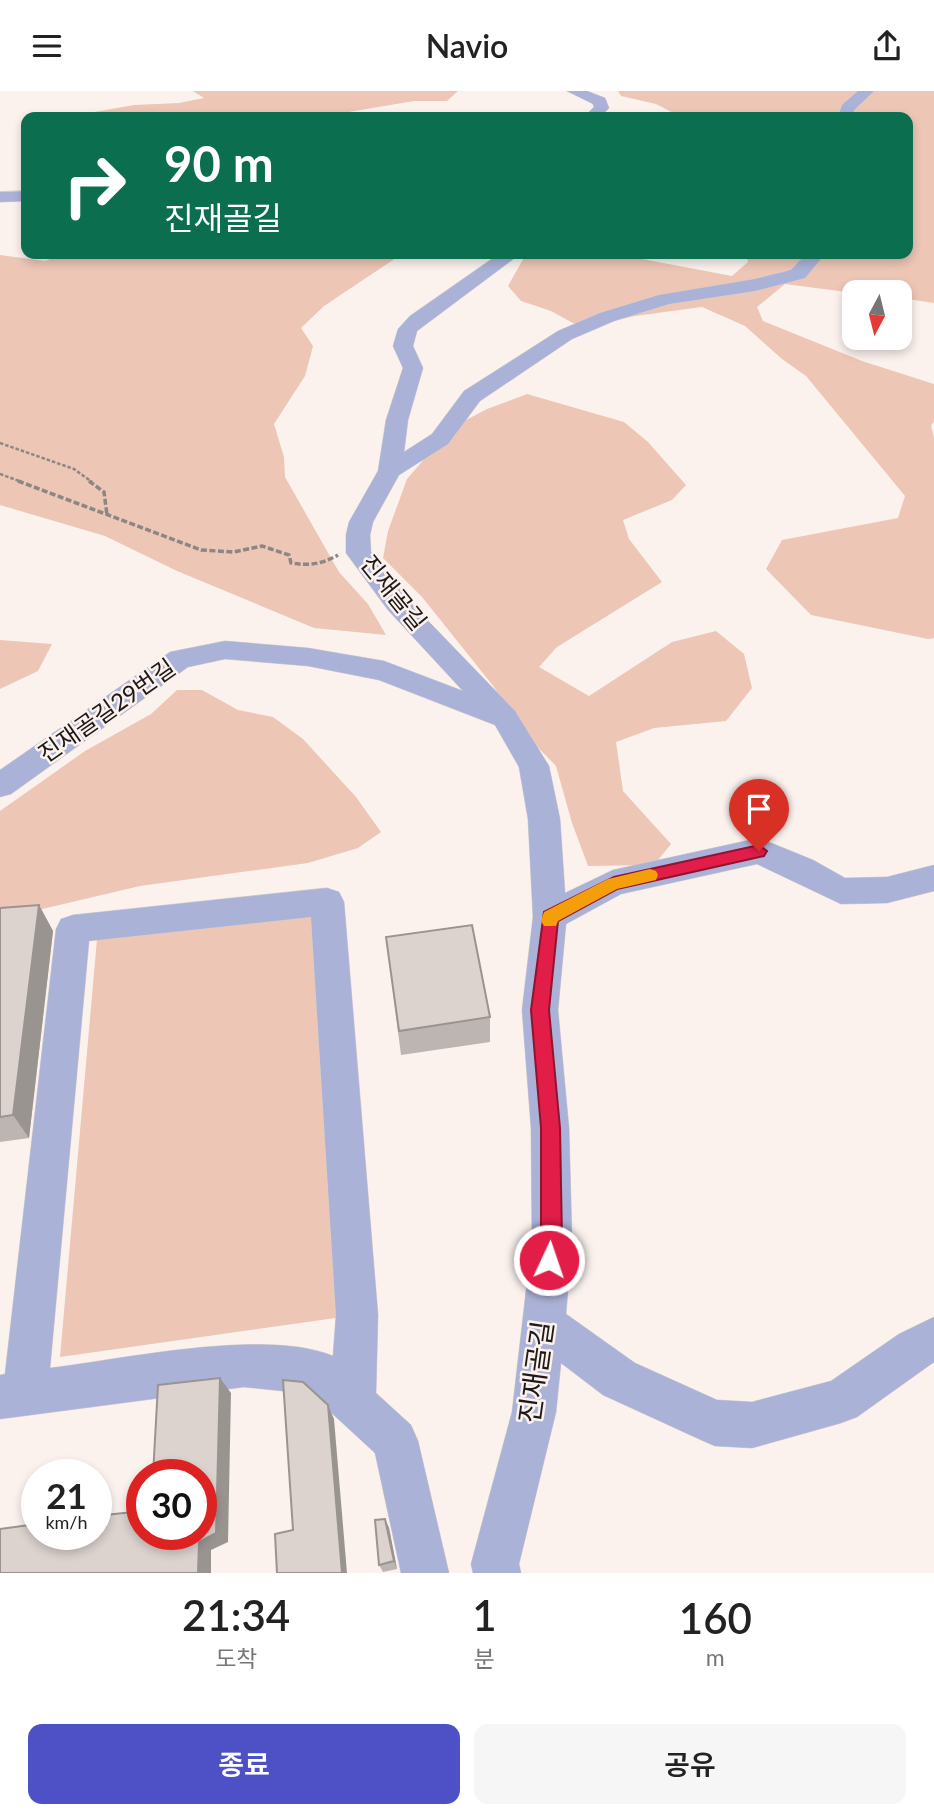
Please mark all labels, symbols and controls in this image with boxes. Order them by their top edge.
text: Navio [426,26,508,65]
icon: menu [28,27,66,65]
icon: share [868,27,906,65]
text: 90 m [164,134,274,192]
icon: right [49,140,140,231]
text: 진재골길 [164,198,282,237]
north arrow [842,280,912,350]
map controls [842,280,912,350]
street label: 진재골길 [355,549,433,636]
street label: 진재골길29번길 [32,652,180,768]
pin [729,779,789,851]
icon: arrive [740,790,778,828]
position arrow [512,1223,586,1297]
street label: 진재골길 [511,1318,559,1425]
speed limit sign: 30 [126,1459,217,1550]
text: 21 [46,1474,87,1516]
text: km/h [45,1511,88,1533]
text: 21:34 [182,1590,290,1640]
text: 1 [472,1590,497,1640]
text: 160 [679,1593,752,1643]
text: m [706,1643,725,1671]
text: 도착 [215,1644,257,1672]
text: 분 [474,1644,495,1672]
button: 종료 [28,1724,460,1804]
button: 공유 [474,1724,906,1804]

